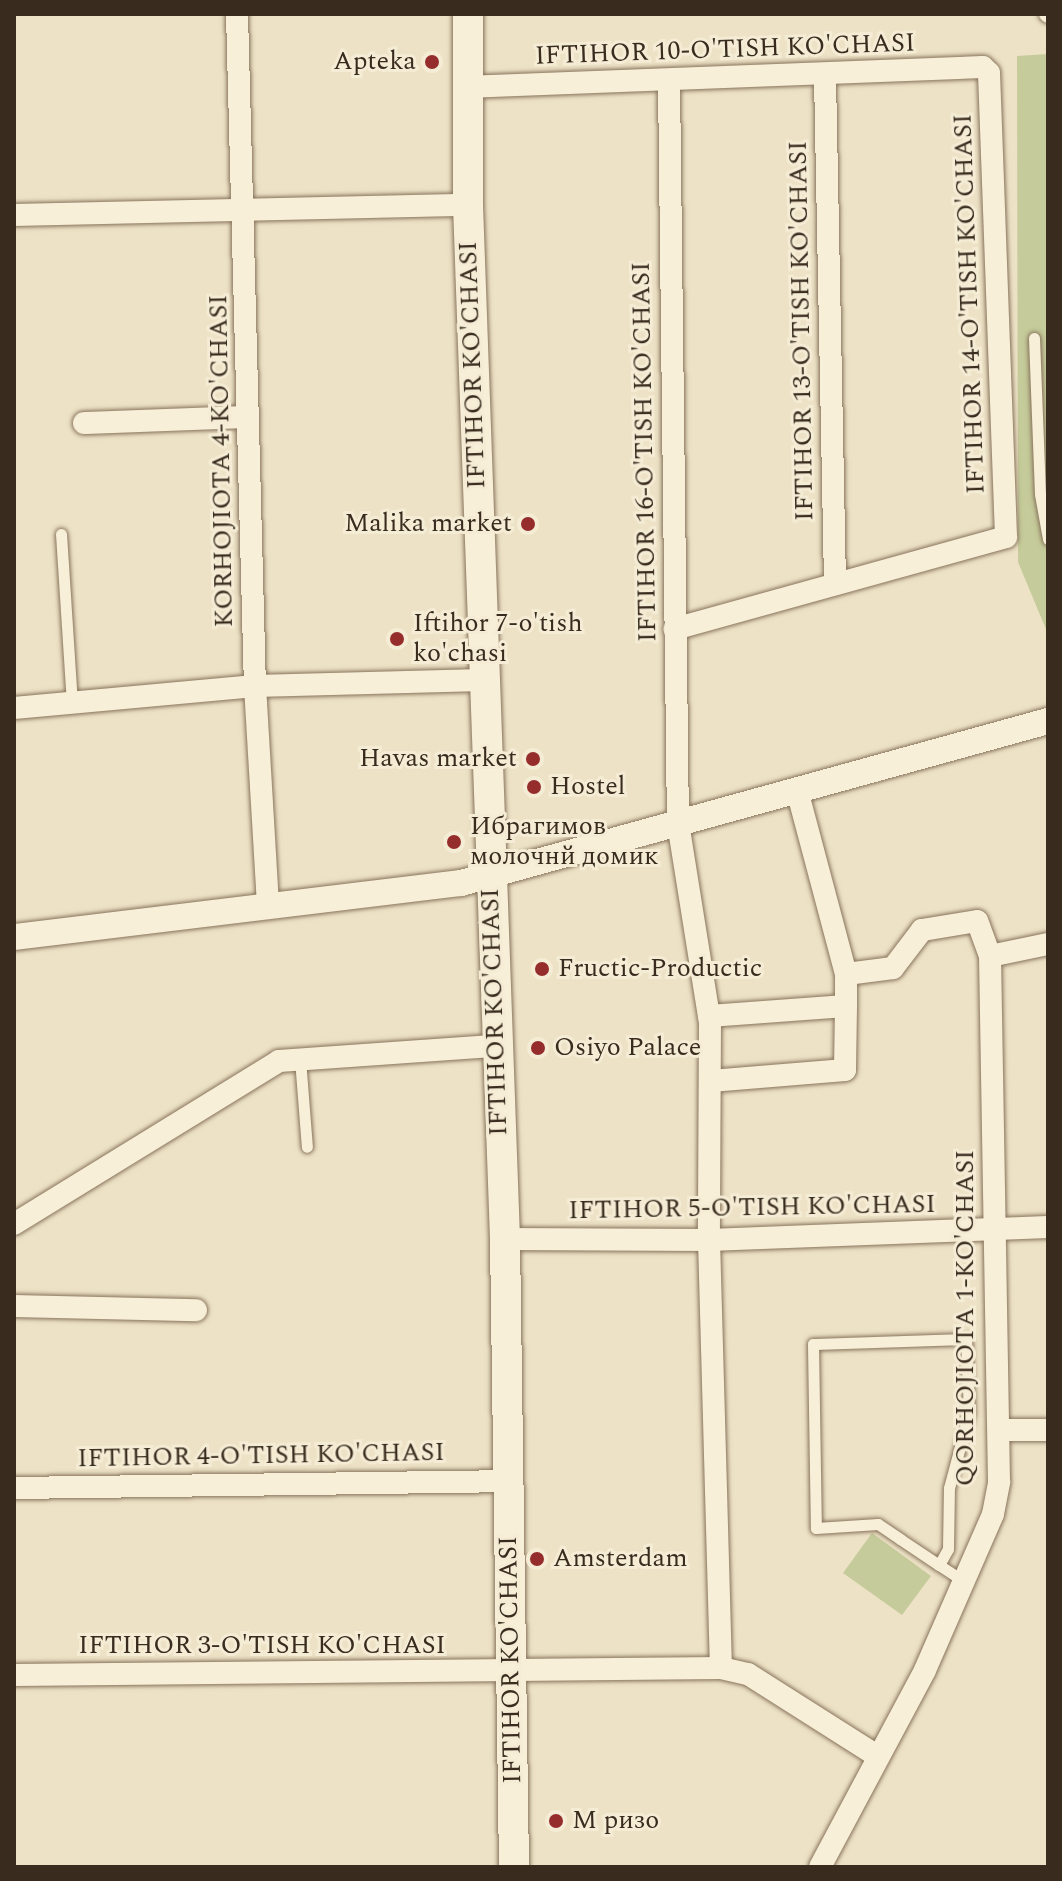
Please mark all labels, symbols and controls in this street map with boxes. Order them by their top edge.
street label: IFTIHOR 10-O'TISH KO'CHASI [534,28,916,72]
place label: Apteka [333,46,416,78]
marker: Apteka [423,53,441,71]
street label: IFTIHOR 14-O'TISH KO'CHASI [948,113,992,495]
street label: IFTIHOR 13-O'TISH KO'CHASI [783,141,821,521]
street label: IFTIHOR KO'CHASI [453,241,493,489]
street label: IFTIHOR 16-O'TISH KO'CHASI [626,262,664,642]
street label: KORHOJIOTA 4-KO'CHASI [203,294,241,628]
place label: Malika market [344,508,512,540]
marker: Malika market [519,515,537,533]
place label: Iftihor 7-o'tish ko'chasi [413,608,583,670]
marker: Iftihor 7-o'tish ko'chasi [388,630,406,648]
place label: Havas market [359,743,517,775]
marker: Havas market [524,750,542,768]
place label: Hostel [550,771,626,803]
marker: Hostel [525,778,543,796]
place label: Ибрагимов молочнй домик [470,811,659,872]
marker: Ибрагимов молочнй домик [445,833,463,851]
street label: IFTIHOR KO'CHASI [475,888,515,1136]
place label: Fructic-Productic [558,953,762,985]
marker: Fructic-Productic [533,960,551,978]
place label: Osiyo Palace [554,1032,701,1064]
marker: Osiyo Palace [529,1039,547,1057]
street label: QORHOJIOTA 1-KO'CHASI [950,1150,982,1486]
street label: IFTIHOR 5-O'TISH KO'CHASI [568,1189,936,1227]
street label: IFTIHOR 4-O'TISH KO'CHASI [77,1437,445,1475]
street label: IFTIHOR KO'CHASI [493,1536,529,1784]
place label: Amsterdam [553,1543,688,1575]
marker: Amsterdam [528,1550,546,1568]
street label: IFTIHOR 3-O'TISH KO'CHASI [78,1630,446,1662]
place label: М ризо [572,1805,659,1837]
marker: М ризо [547,1812,565,1830]

